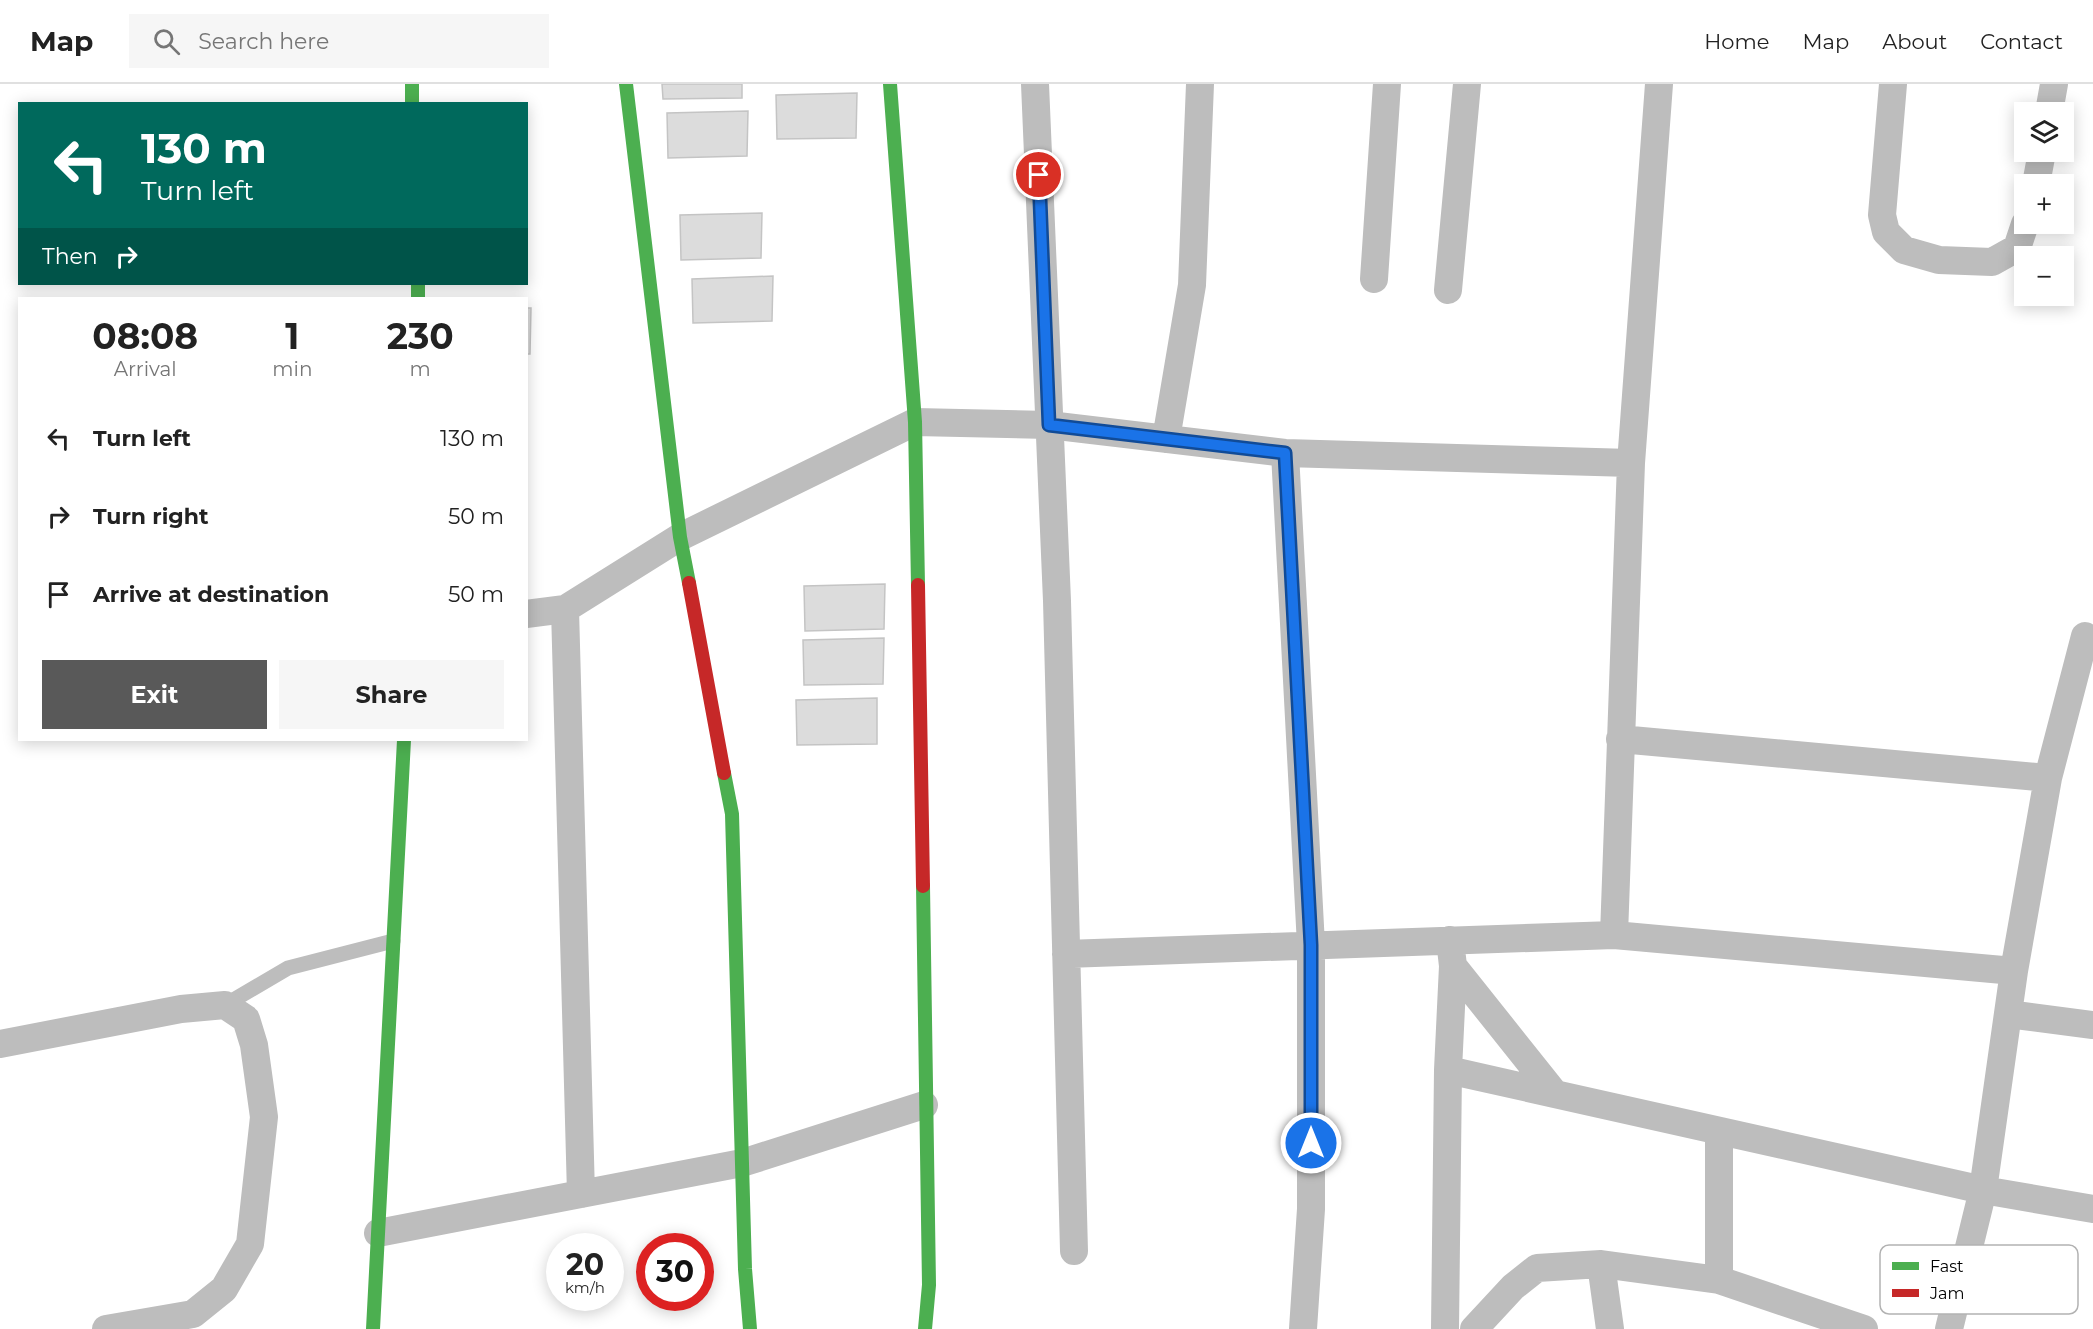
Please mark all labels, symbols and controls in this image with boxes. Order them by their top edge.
search box [129,14,549,68]
text: Map [30,24,93,58]
icon: search [150,25,183,58]
text: Search here [198,28,329,55]
text: Home [1704,29,1769,54]
text: Map [1802,29,1849,54]
text: About [1882,29,1947,54]
text: Contact [1980,29,2063,54]
map controls [2014,102,2074,306]
button: layers [2014,102,2074,162]
text: 130 m [141,122,267,174]
icon: left [42,126,120,204]
pin [1013,149,1064,200]
icon: arrive [1022,158,1055,191]
text: Turn left [141,174,254,207]
button: + [2014,174,2074,234]
icon: right [110,240,143,273]
text: Then [42,243,98,270]
button: − [2014,246,2074,306]
text: 08:08 [92,314,198,358]
text: 1 [285,314,299,358]
text: 230 [387,314,454,358]
text: Arrival [114,357,177,381]
text: min [272,357,312,381]
text: m [410,357,431,381]
icon: left [42,422,75,455]
text: Turn left [93,425,191,452]
text: 130 m [440,425,504,452]
icon: right [42,500,75,533]
text: Turn right [93,503,208,530]
text: 50 m [448,503,504,530]
icon: arrive [42,578,75,611]
text: Arrive at destination [93,581,329,608]
text: 50 m [448,581,504,608]
button: Exit [42,660,267,729]
button: Share [279,660,504,729]
position arrow [1279,1111,1343,1175]
speed limit sign: 30 [636,1233,714,1311]
legend [1880,1245,2078,1314]
text: 20 [566,1246,604,1283]
text: Fast [1930,1257,1964,1276]
text: km/h [565,1278,605,1297]
text: Jam [1929,1284,1964,1303]

